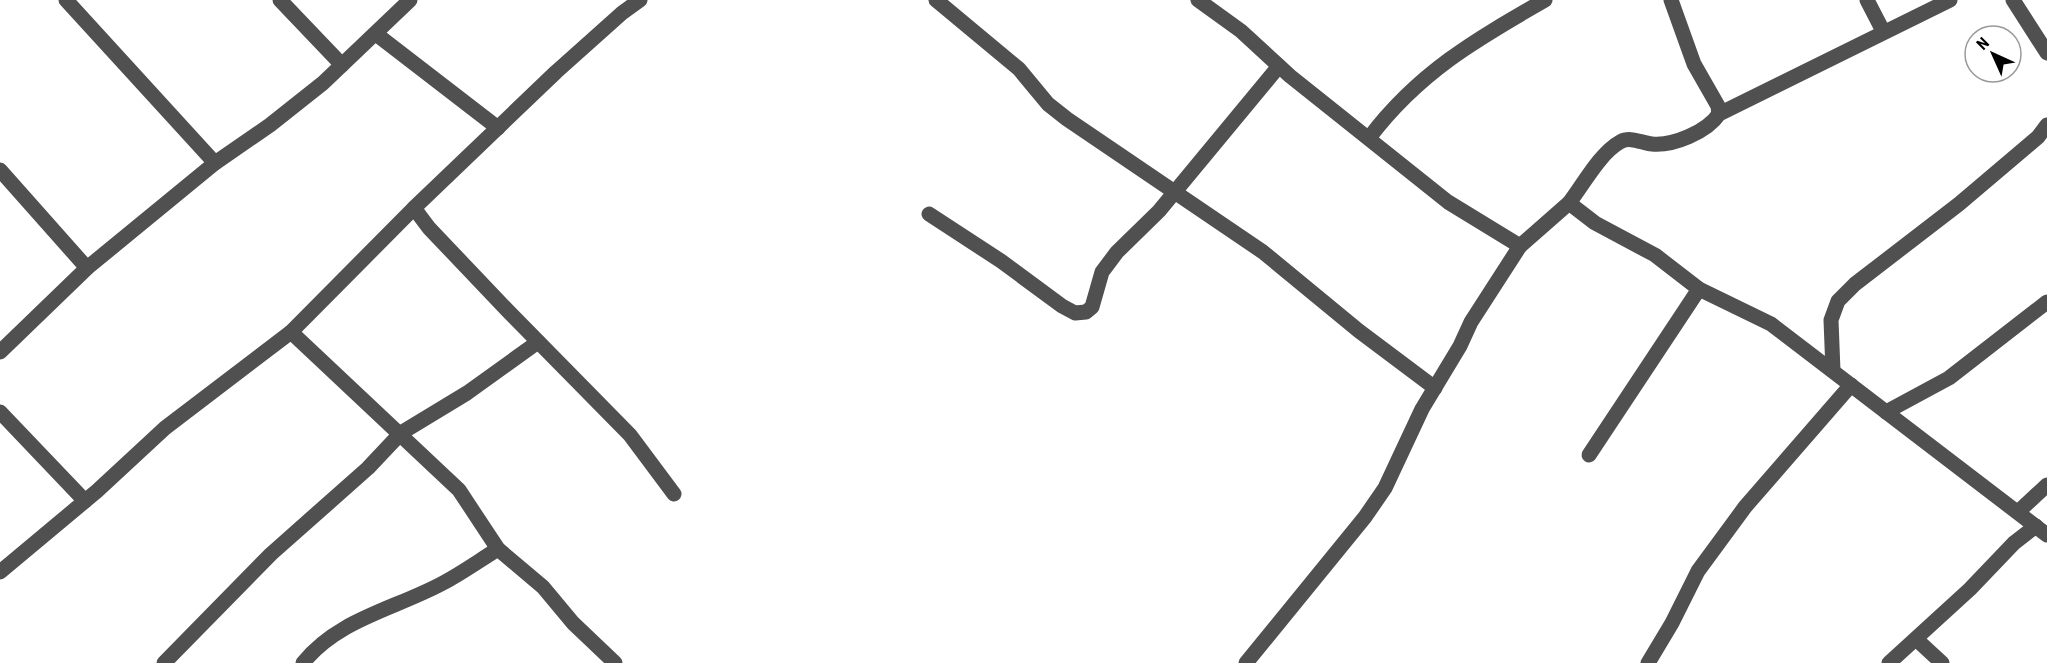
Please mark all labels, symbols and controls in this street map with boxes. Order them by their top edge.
north arrow [1963,24,2023,84]
text: N [1973,34,1993,54]

